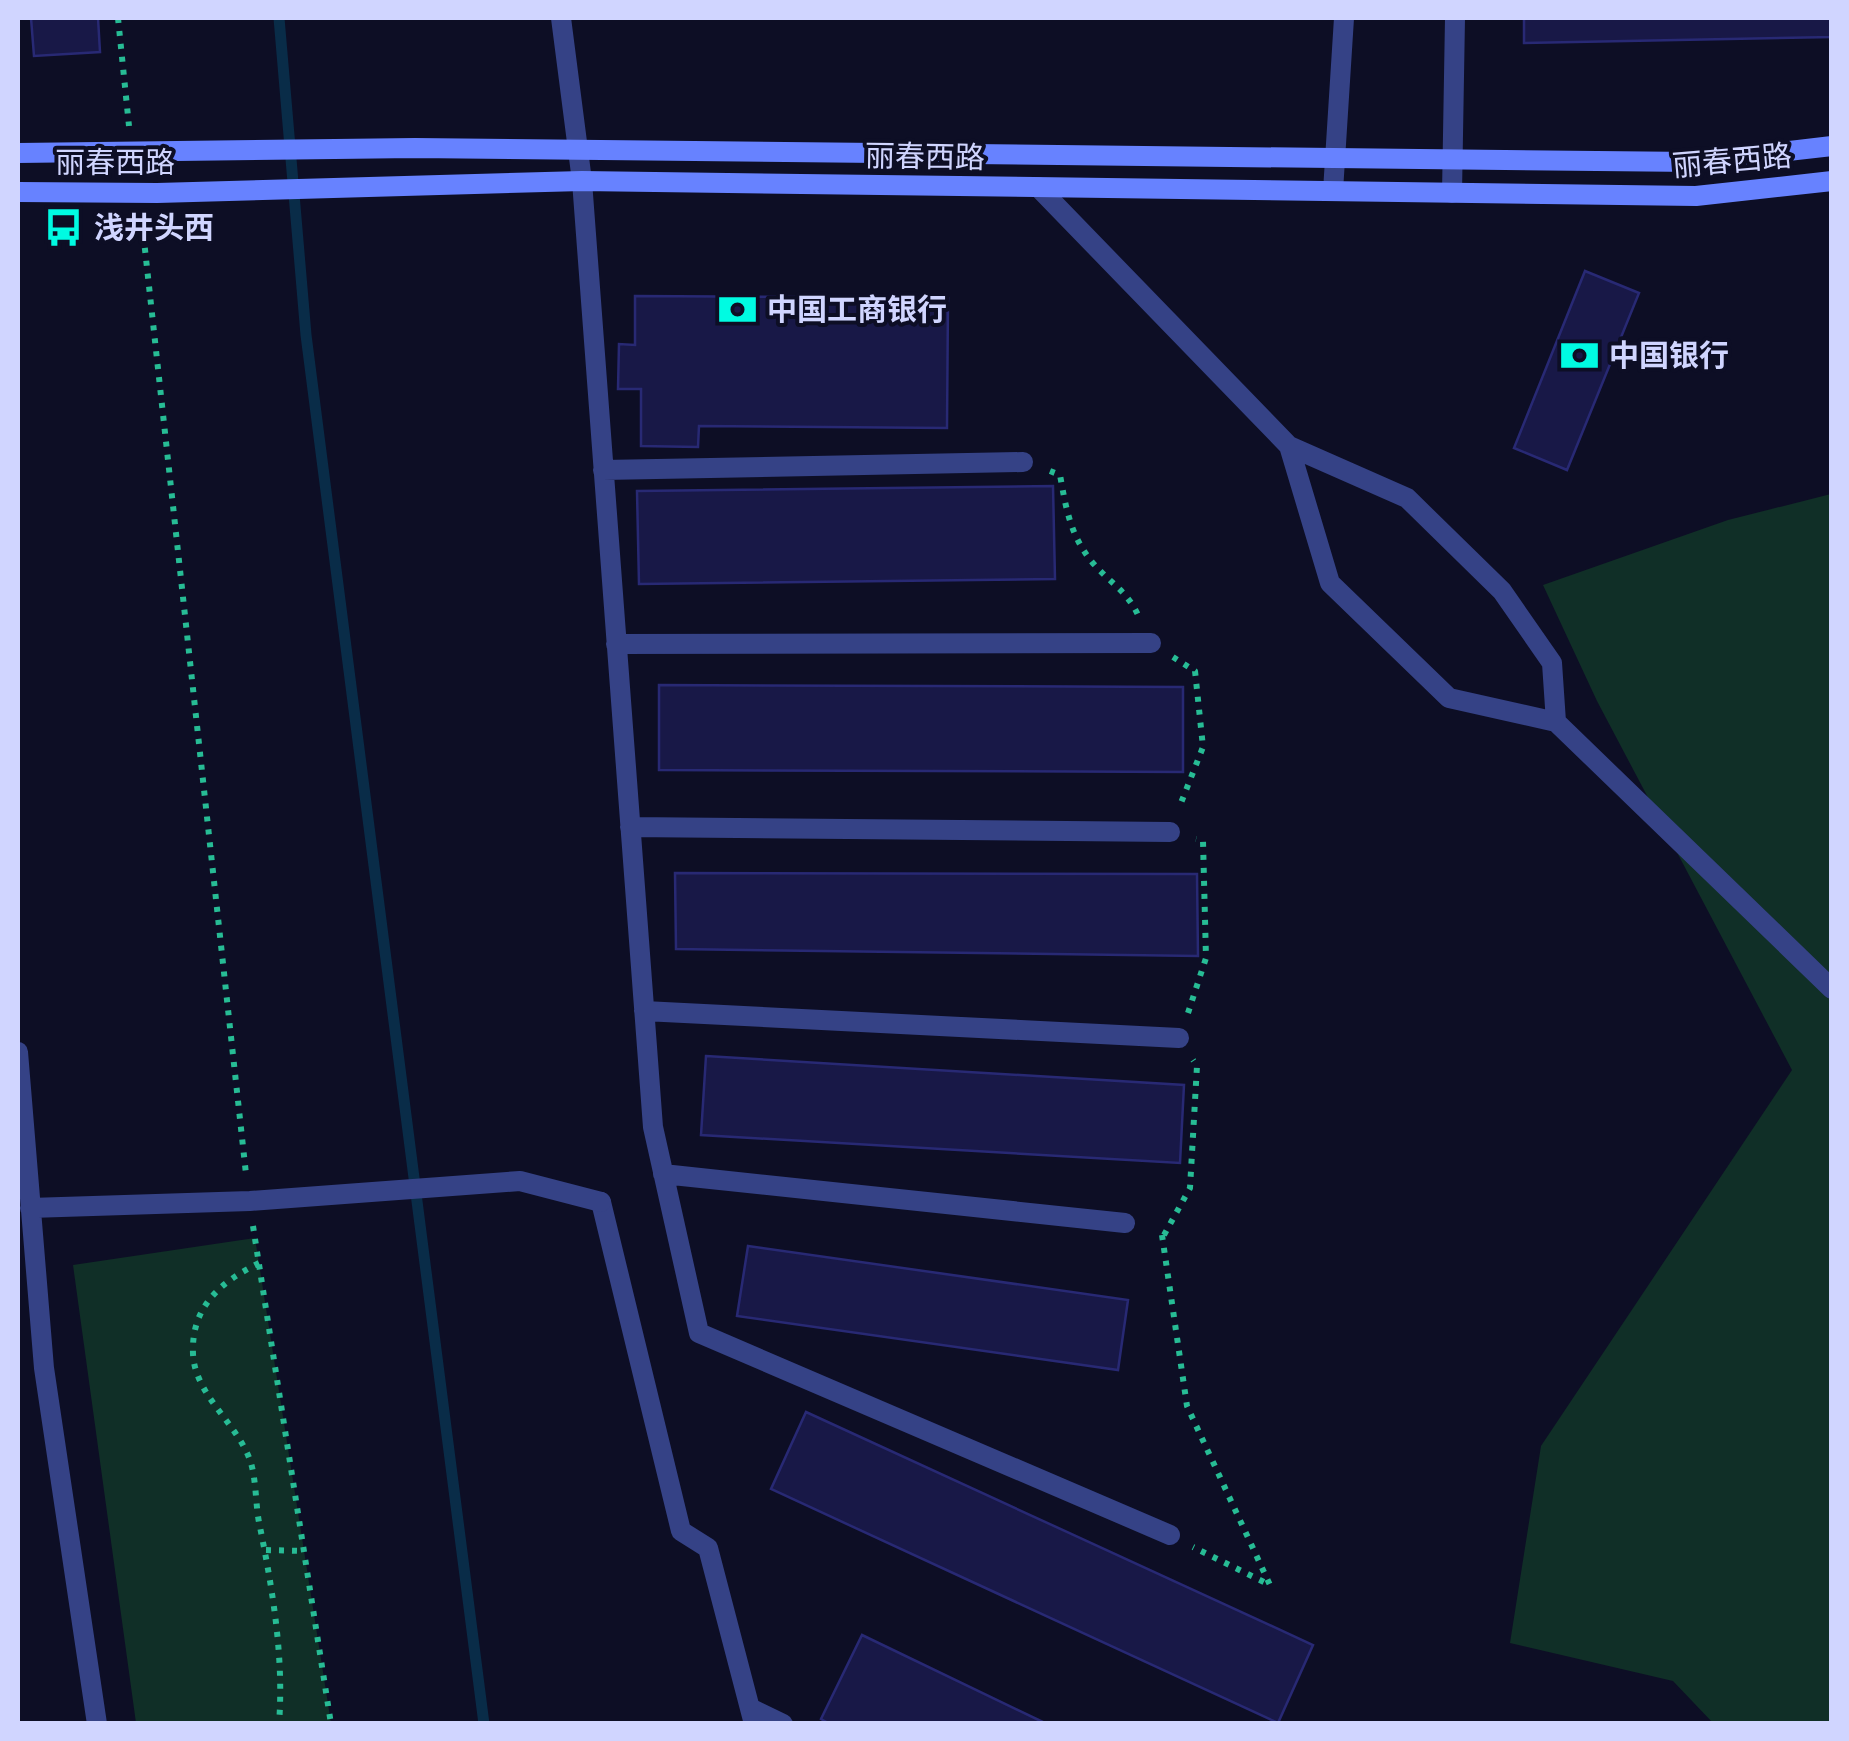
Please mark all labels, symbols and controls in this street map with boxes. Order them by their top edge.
street label: 丽春西路 [865,132,985,180]
street label: 丽春西路 [1670,132,1794,188]
street label: 丽春西路 [55,139,175,185]
place label: 浅井头西 [94,204,214,250]
bus stop icon: 浅井头西 [43,206,85,248]
place label: 中国工商银行 [767,286,947,332]
bank icon: 中国工商银行 [716,288,758,330]
place label: 中国银行 [1609,332,1729,378]
bank icon: 中国银行 [1558,334,1600,376]

